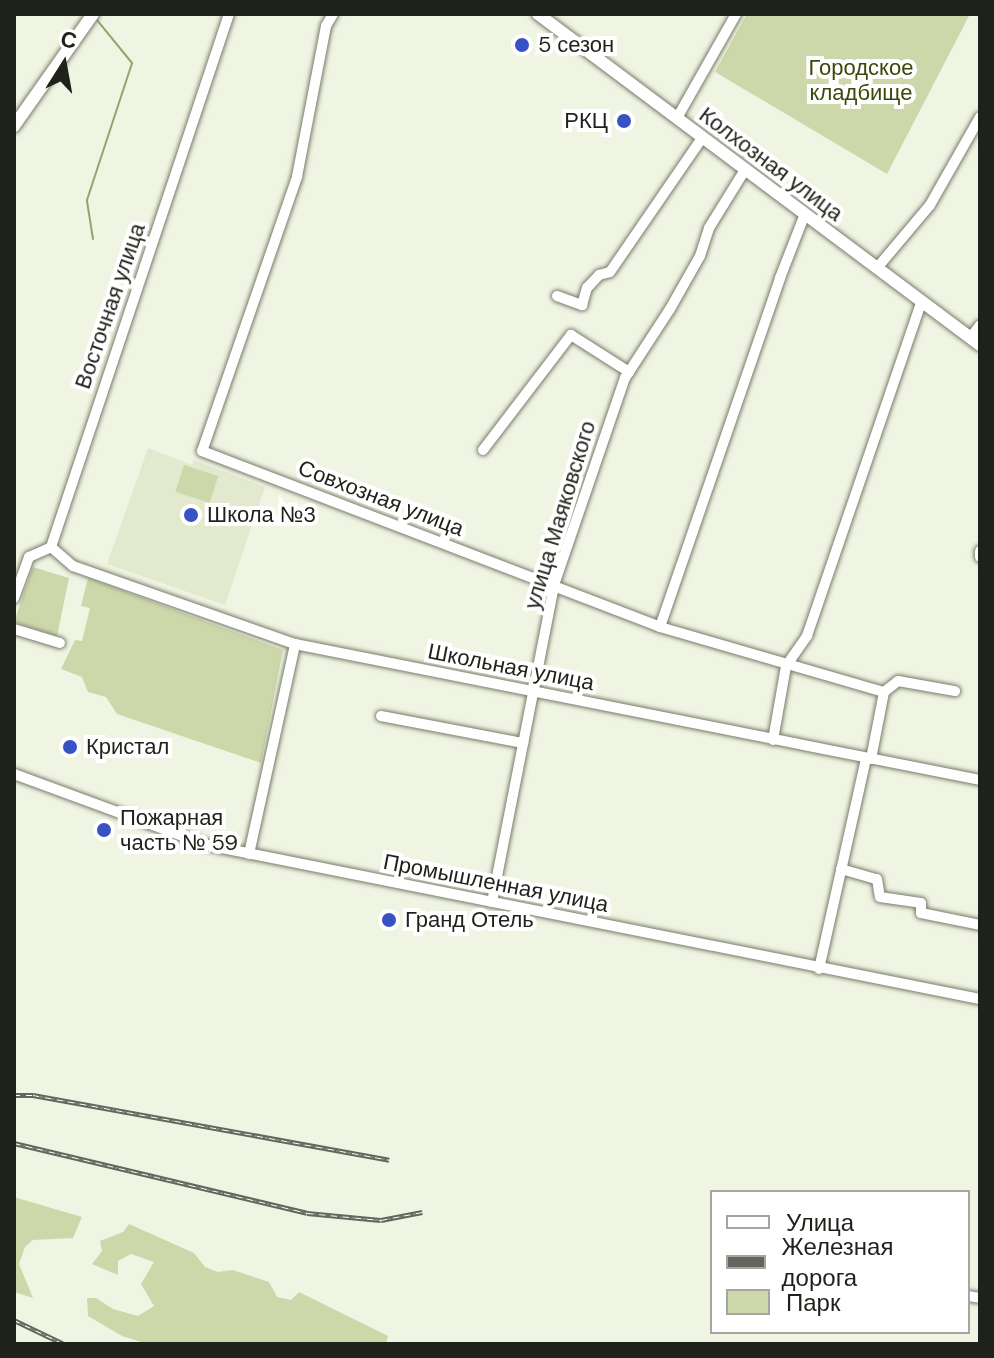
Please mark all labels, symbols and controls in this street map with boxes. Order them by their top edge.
north arrow [24,24,104,104]
text: С [58,24,79,56]
place label: 5 сезон [538,32,614,58]
marker: 5 сезон [513,36,531,54]
park label: Городское кладбище [809,54,913,106]
street label: Колхозная улица [694,101,848,227]
place label: РКЦ [564,108,608,134]
marker: РКЦ [615,112,633,130]
street label: Восточная улица [69,220,151,392]
street label: улица Маяковского [519,418,601,612]
street label: Совхозная улица [294,454,468,542]
place label: Школа №3 [207,502,316,528]
marker: Школа №3 [182,506,200,524]
street label: Школьная улица [426,638,596,696]
place label: Кристал [86,734,169,760]
marker: Кристал [61,738,79,756]
place label: Пожарная часть № 59 [120,804,238,856]
marker: Пожарная часть № 59 [95,821,113,839]
street label: Промышленная улица [381,848,611,918]
place label: Гранд Отель [405,907,534,933]
marker: Гранд Отель [380,911,398,929]
legend [710,1190,970,1334]
text: Улица [786,1207,854,1238]
text: Железная дорога [782,1231,893,1293]
text: Парк [786,1287,840,1318]

